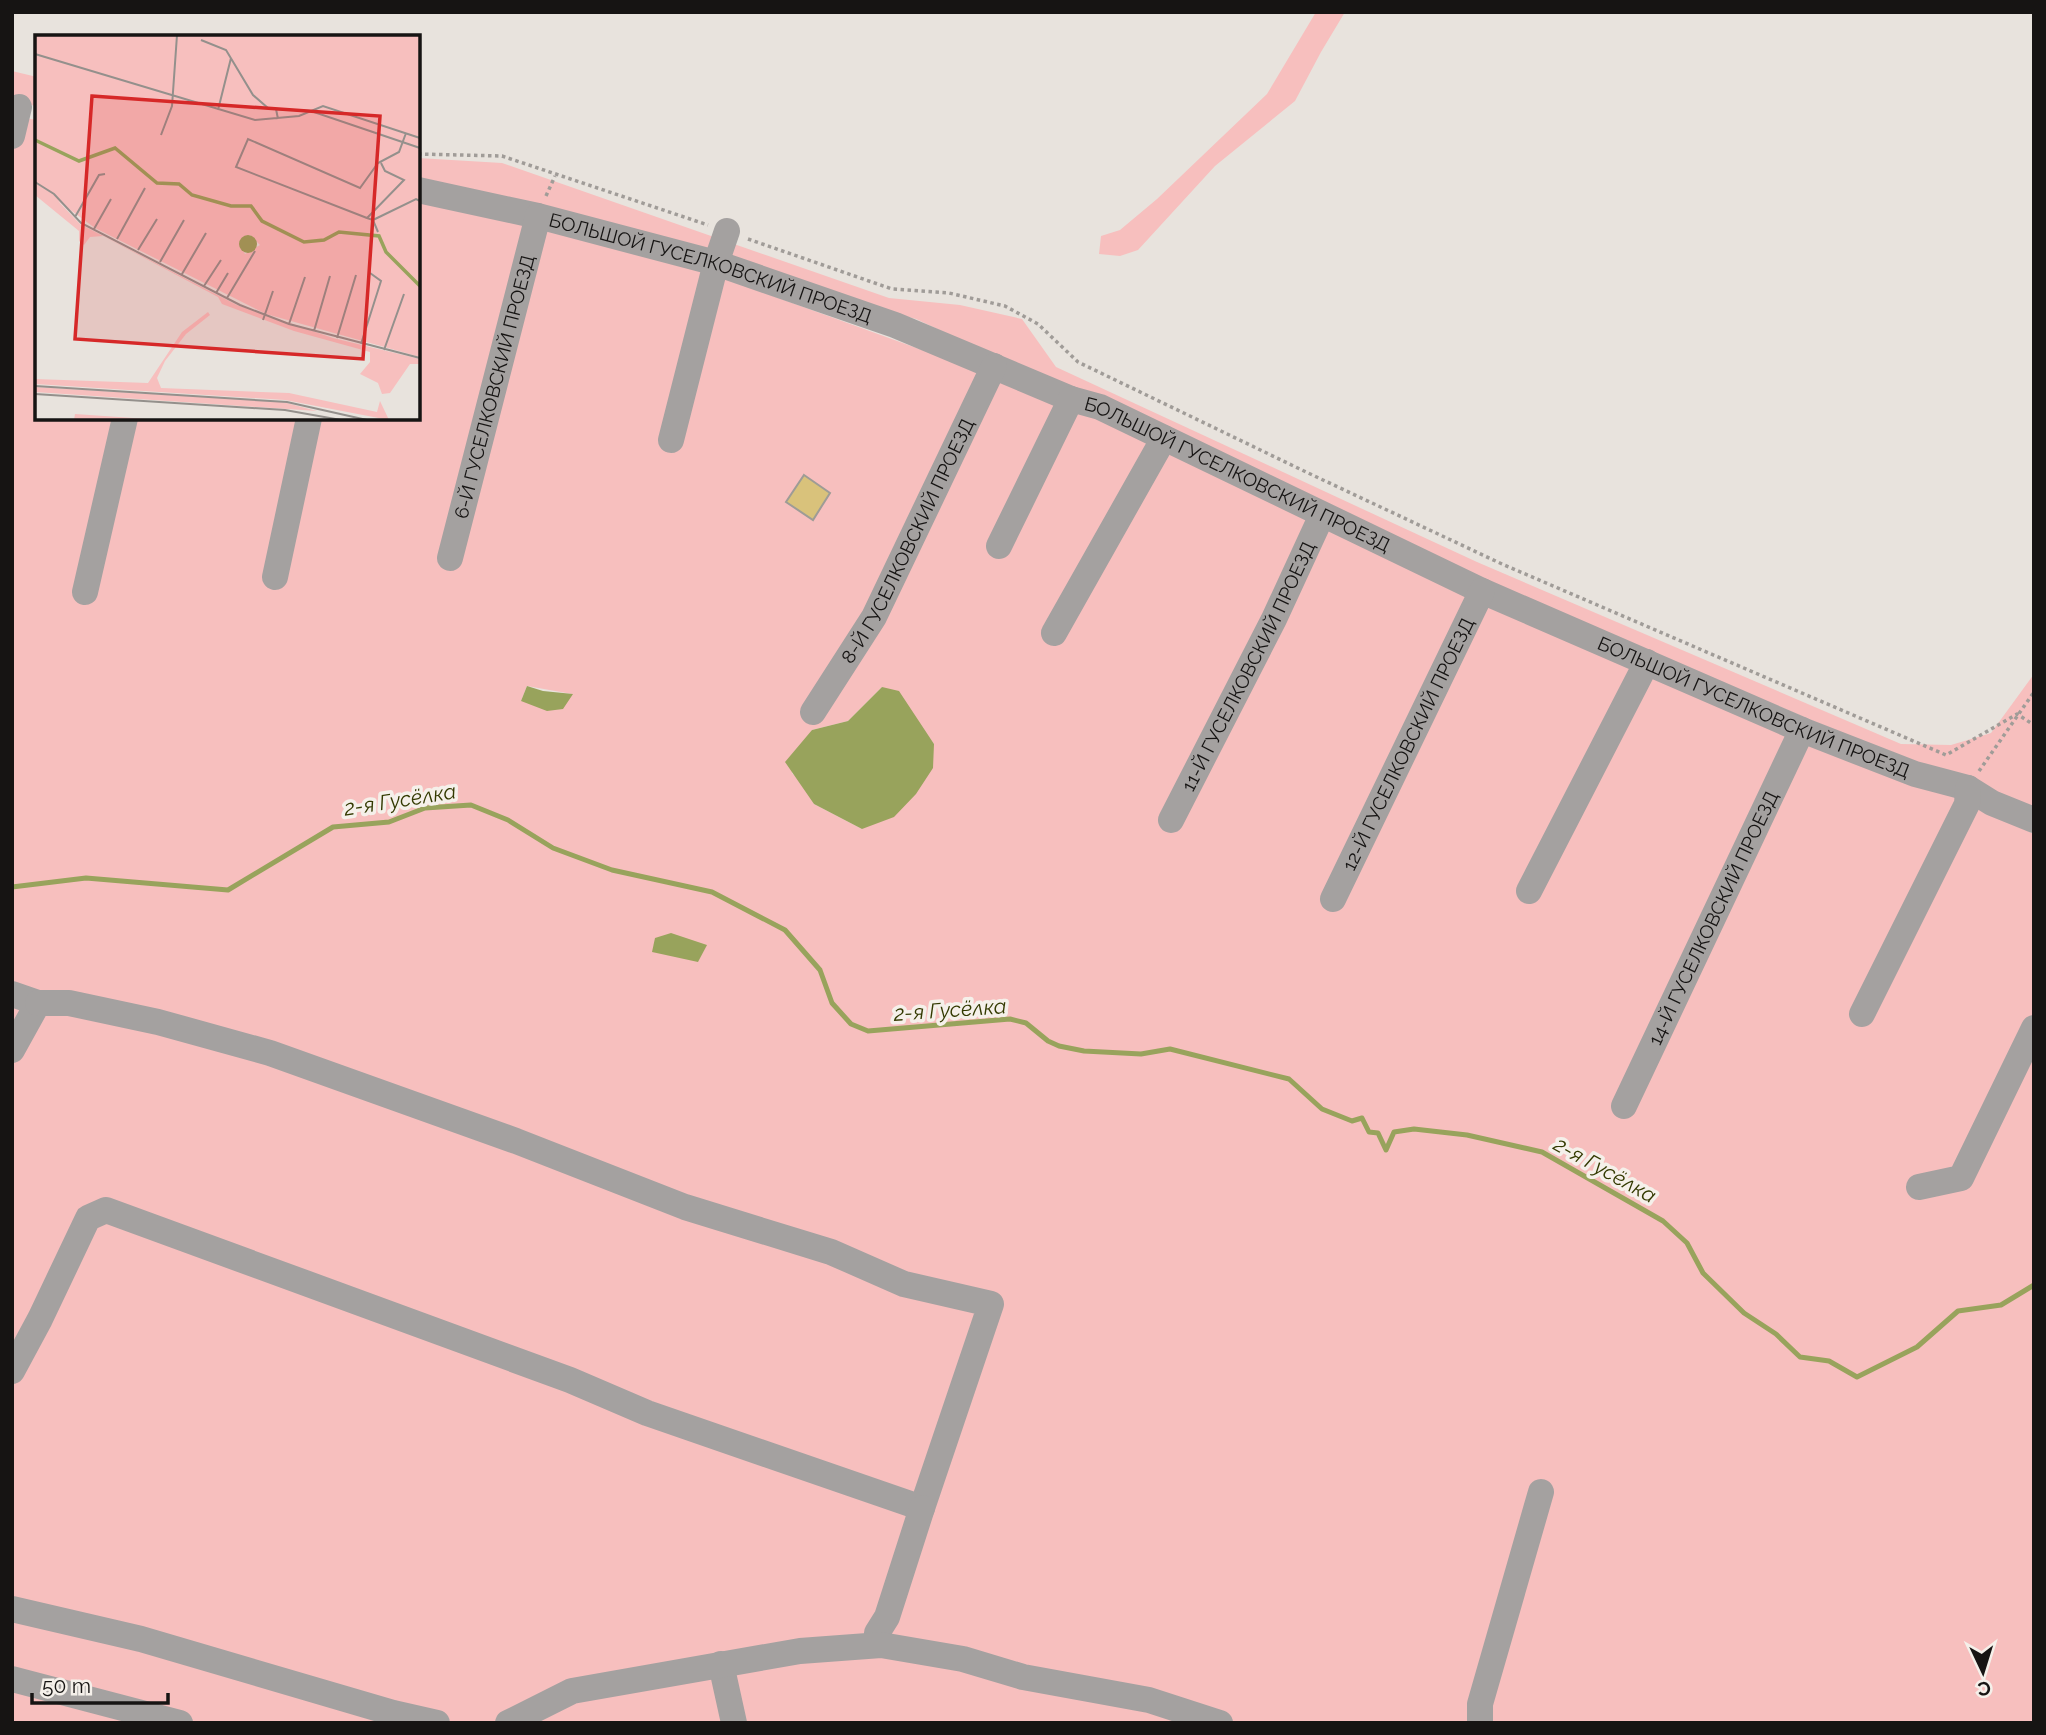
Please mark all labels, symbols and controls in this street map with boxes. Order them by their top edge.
inset map [35,35,420,420]
street label: БОЛЬШОЙ ГУСЕЛКОВСКИЙ ПРОЕЗД [547,208,875,327]
street label: 6-Й ГУСЕЛКОВСКИЙ ПРОЕЗД [450,252,539,521]
street label: БОЛЬШОЙ ГУСЕЛКОВСКИЙ ПРОЕЗД [1082,392,1394,556]
street label: 8-Й ГУСЕЛКОВСКИЙ ПРОЕЗД [836,415,978,667]
street label: 11-Й ГУСЕЛКОВСКИЙ ПРОЕЗД [1177,538,1319,795]
street label: 12-Й ГУСЕЛКОВСКИЙ ПРОЕЗД [1337,614,1478,874]
street label: БОЛЬШОЙ ГУСЕЛКОВСКИЙ ПРОЕЗД [1595,632,1913,782]
water label: 2-я Гусёлка [341,778,458,821]
street label: 14-Й ГУСЕЛКОВСКИЙ ПРОЕЗД [1643,787,1783,1049]
water label: 2-я Гусёлка [892,993,1007,1026]
water label: 2-я Гусёлка [1549,1131,1661,1208]
north arrow [1948,1637,2018,1707]
scale bar [32,1662,168,1706]
text: 50 m [42,1673,91,1698]
text: С [1977,1678,1991,1700]

